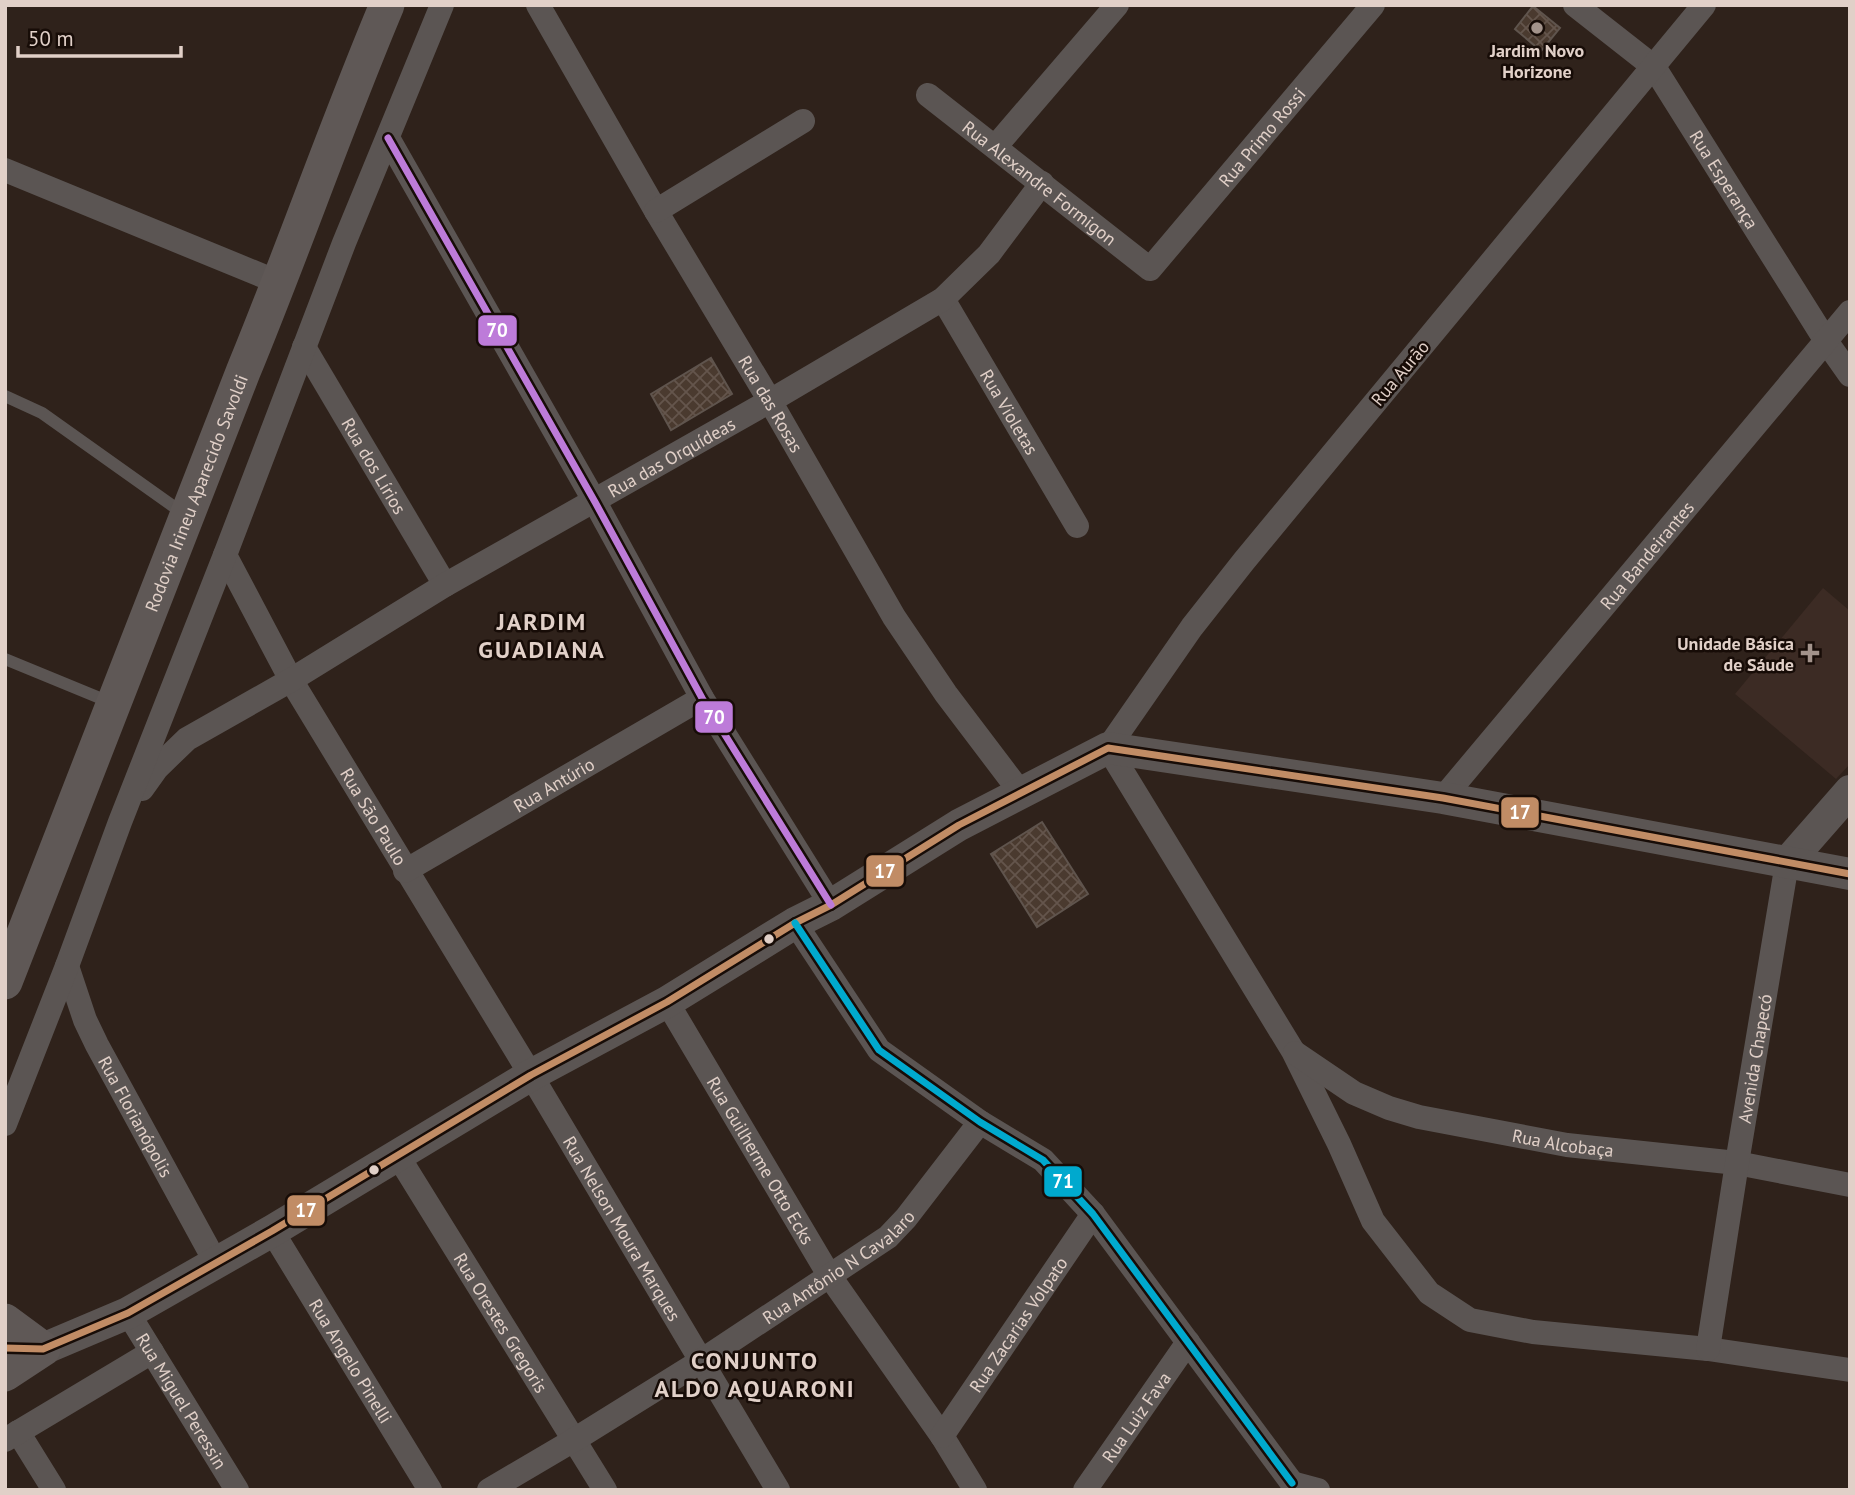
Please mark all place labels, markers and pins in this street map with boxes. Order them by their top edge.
marker: Jardim Novo Horizone [1529,20,1545,36]
place label: Jardim Novo Horizone [1489,39,1584,83]
place label: Unidade Básica de Sáude [1677,632,1794,676]
marker: Unidade Básica de Sáude [1800,643,1820,663]
unlabelled marker [762,932,776,946]
unlabelled marker [367,1163,381,1177]

